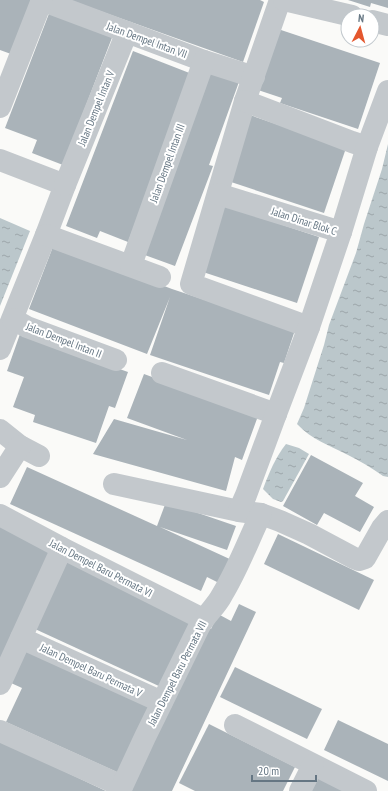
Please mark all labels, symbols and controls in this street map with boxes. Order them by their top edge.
north arrow [340,8,380,48]
text: N [357,11,365,25]
street label: Jalan Dempel Intan VII [104,19,189,61]
street label: Jalan Dempel Intan V [74,68,118,148]
street label: Jalan Dempel Intan III [146,122,188,205]
street label: Jalan Dinar Blok C [269,204,338,238]
street label: Jalan Dempel Intan II [23,319,104,361]
street label: Jalan Dempel Baru Permata VI [46,536,155,600]
street label: Jalan Dempel Baru Permata VII [144,618,210,729]
street label: Jalan Dempel Baru Permata V [37,640,145,700]
scale bar [252,757,316,783]
text: 20 m [258,763,279,778]

